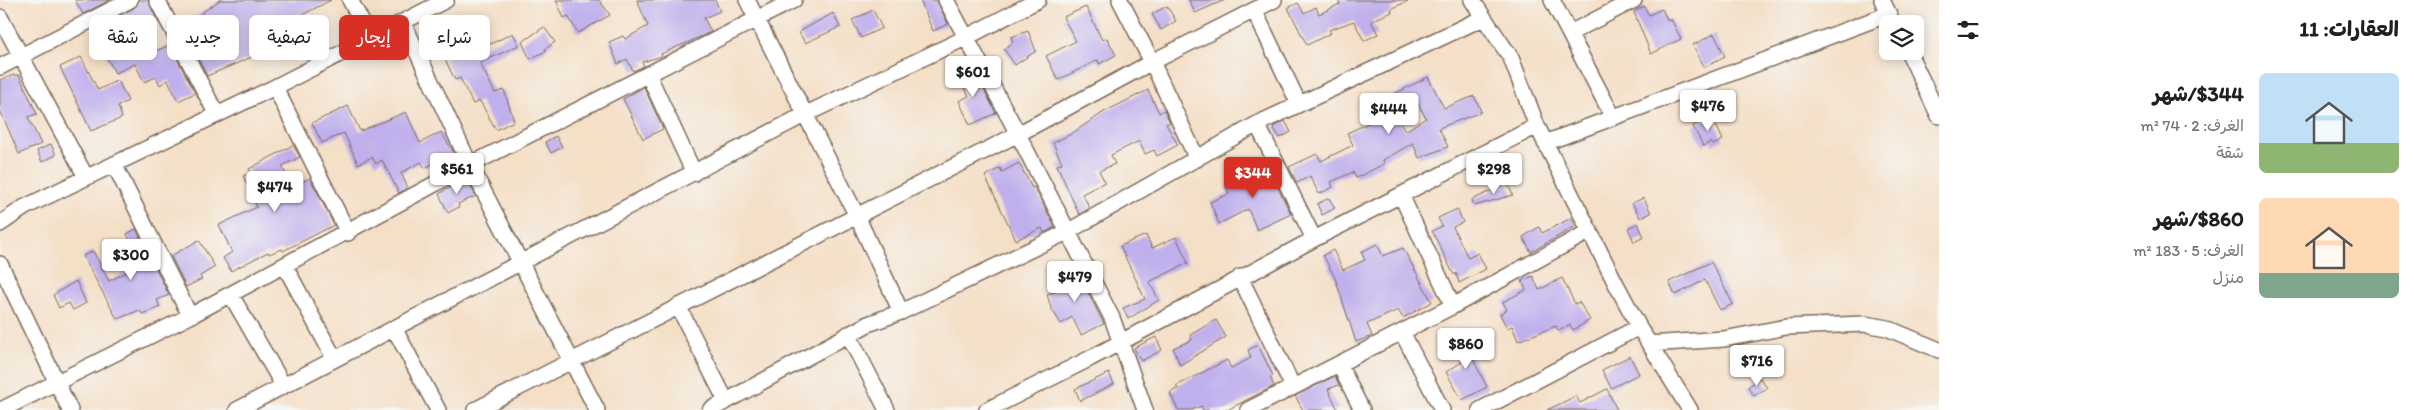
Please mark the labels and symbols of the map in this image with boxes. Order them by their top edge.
pin: $601 [943,56,1003,98]
pin: $476 [1678,90,1738,132]
pin: $444 [1359,92,1419,135]
pin: $561 [427,152,487,195]
pin: $298 [1464,152,1524,195]
pin: $344 [1223,156,1283,199]
pin: $474 [245,170,305,213]
pin: $300 [101,238,161,281]
pin: $479 [1045,260,1105,303]
pin: $860 [1436,328,1496,370]
pin: $716 [1727,344,1787,387]

